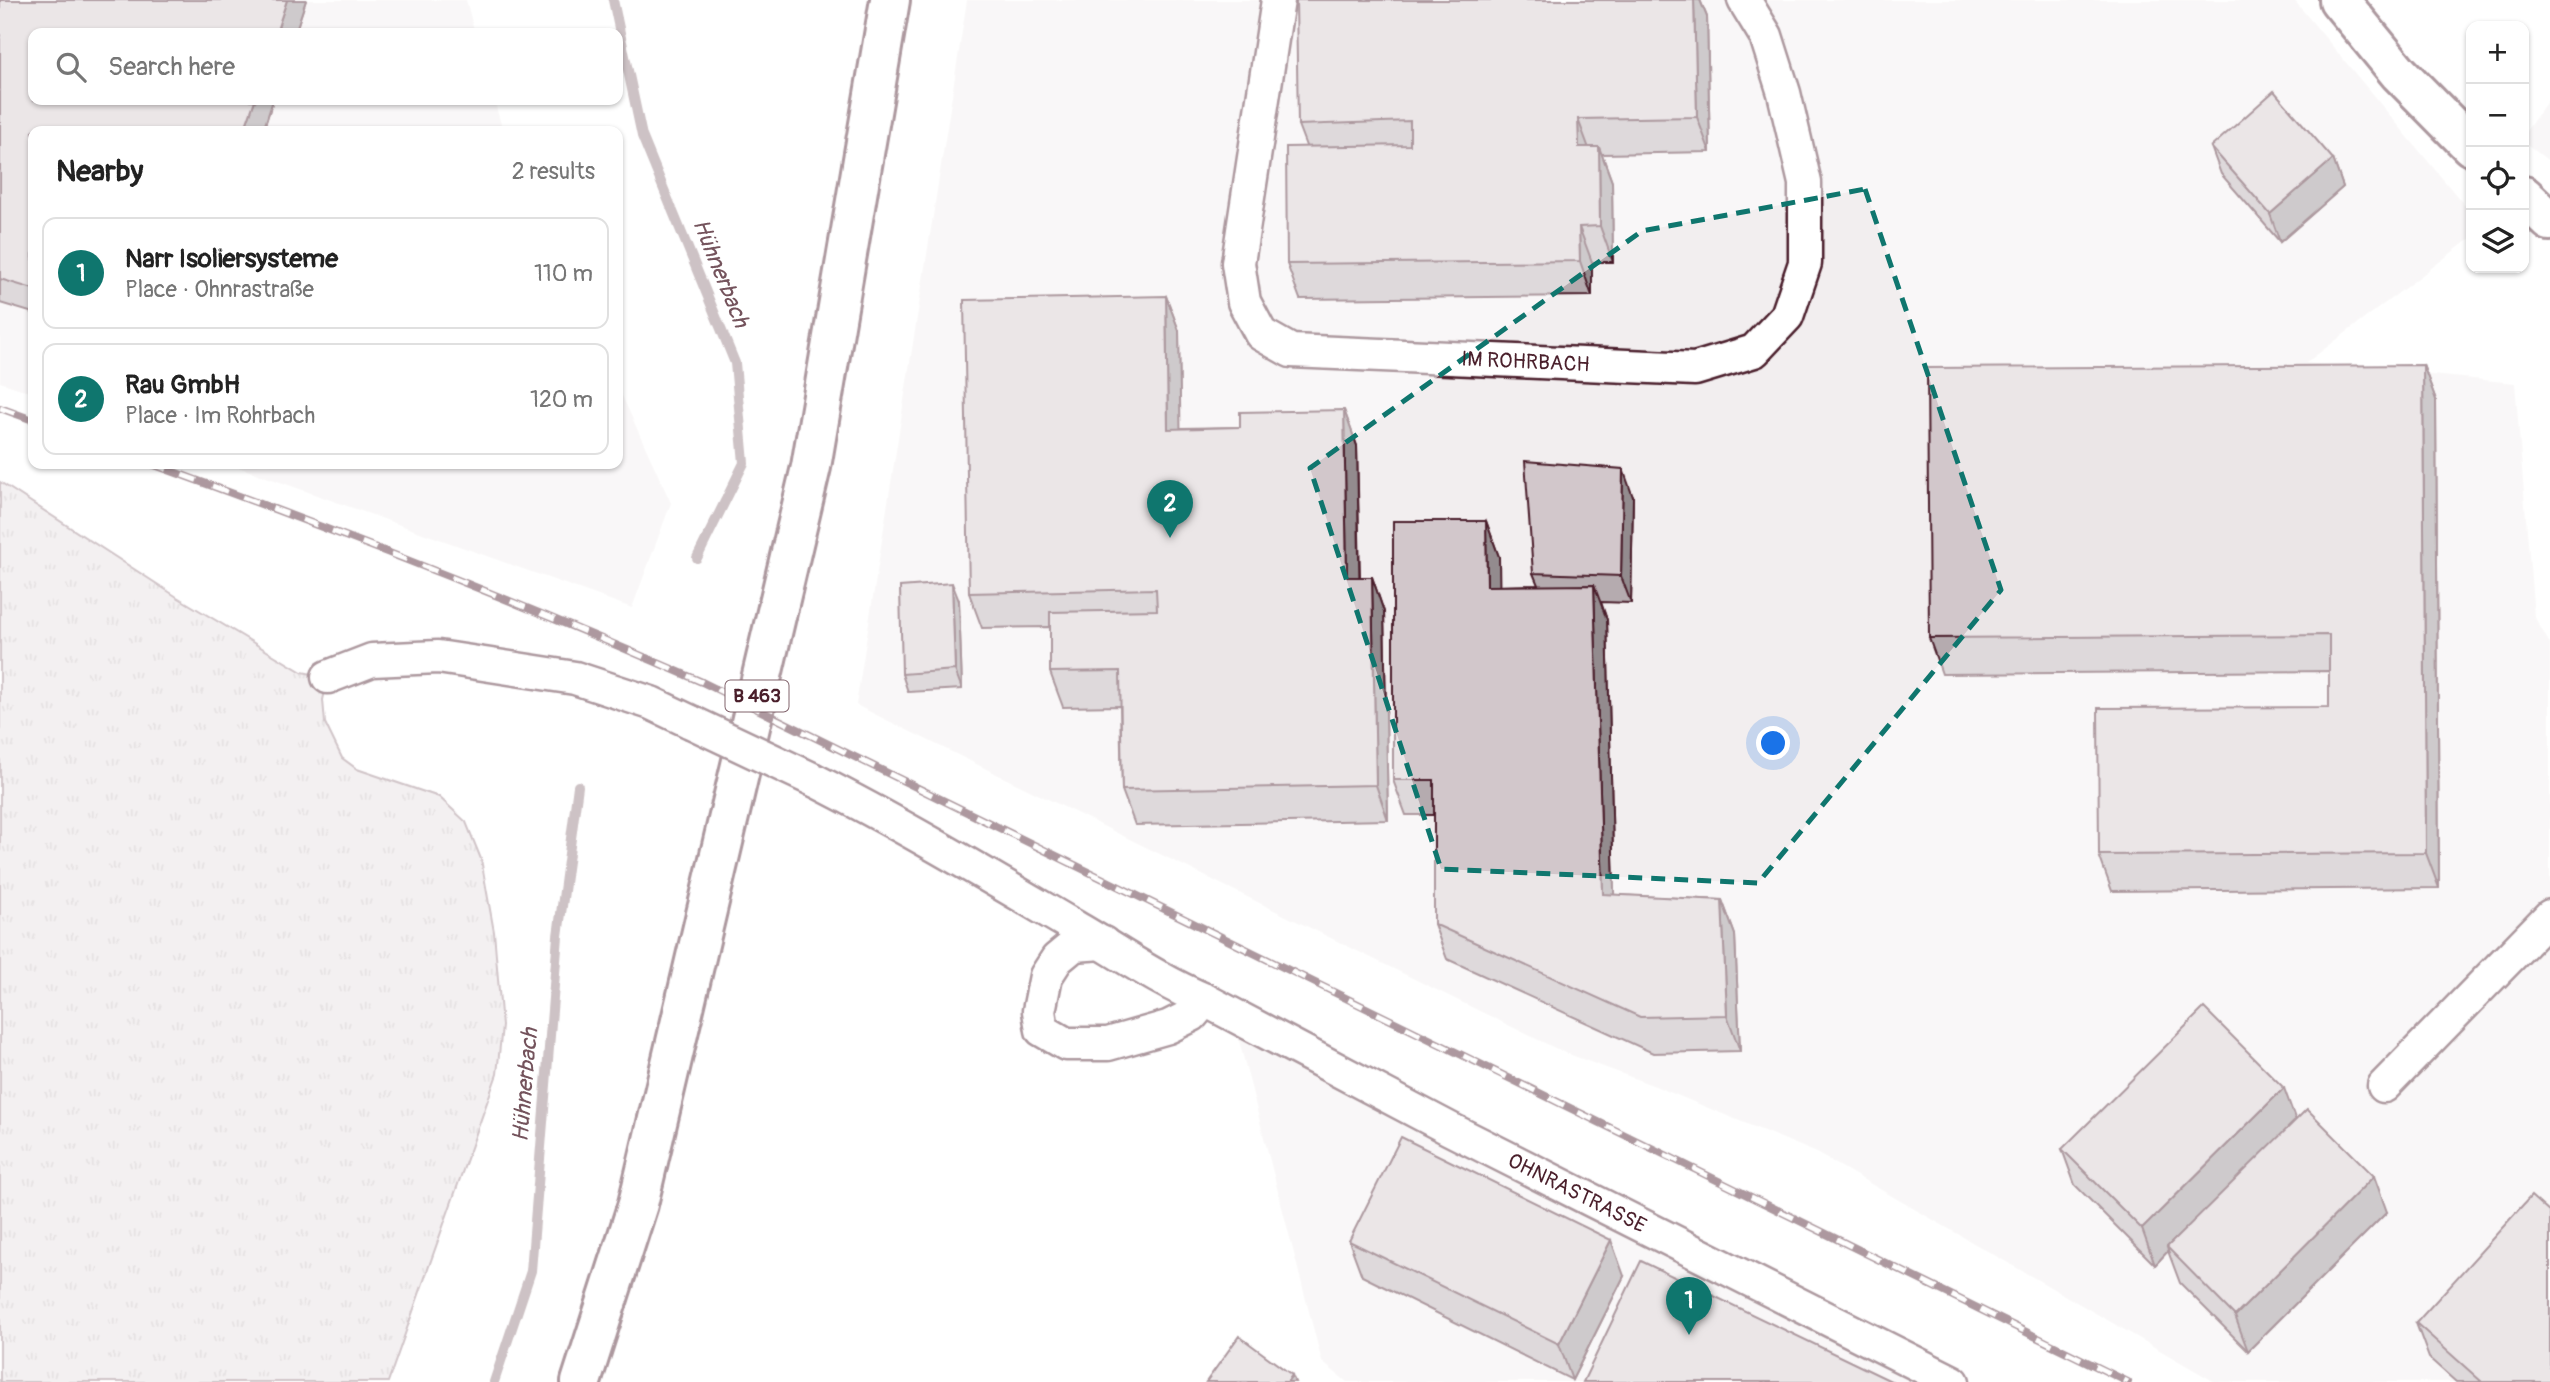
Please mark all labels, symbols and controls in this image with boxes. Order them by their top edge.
map controls [2466,21,2529,273]
button: + [2466,21,2529,84]
search box [28,28,623,105]
icon: search [52,48,90,86]
text: Search here [108,51,235,83]
button: − [2466,84,2529,147]
button: locate [2466,147,2529,210]
text: Nearby [56,153,143,190]
text: 2 results [512,157,595,186]
button: layers [2466,210,2529,273]
water label: Hühnerbach [686,215,756,333]
text: Narr Isoliersysteme [125,243,338,275]
text: 1 [77,259,86,288]
text: 110 m [534,259,593,288]
text: Place · Ohnrastraße [125,275,314,304]
street label: IM ROHRBACH [1461,345,1590,378]
text: Rau GmbH [125,369,240,401]
text: 2 [75,385,87,414]
text: 120 m [530,385,593,414]
text: Place · Im Rohrbach [125,401,315,430]
pin: 2 [1147,480,1193,538]
road number: B 463 [726,680,788,712]
your location [1756,726,1790,760]
water label: Hühnerbach [506,1026,545,1143]
street label: OHNRASTRASSE [1503,1147,1651,1239]
pin: 1 [1666,1277,1712,1335]

